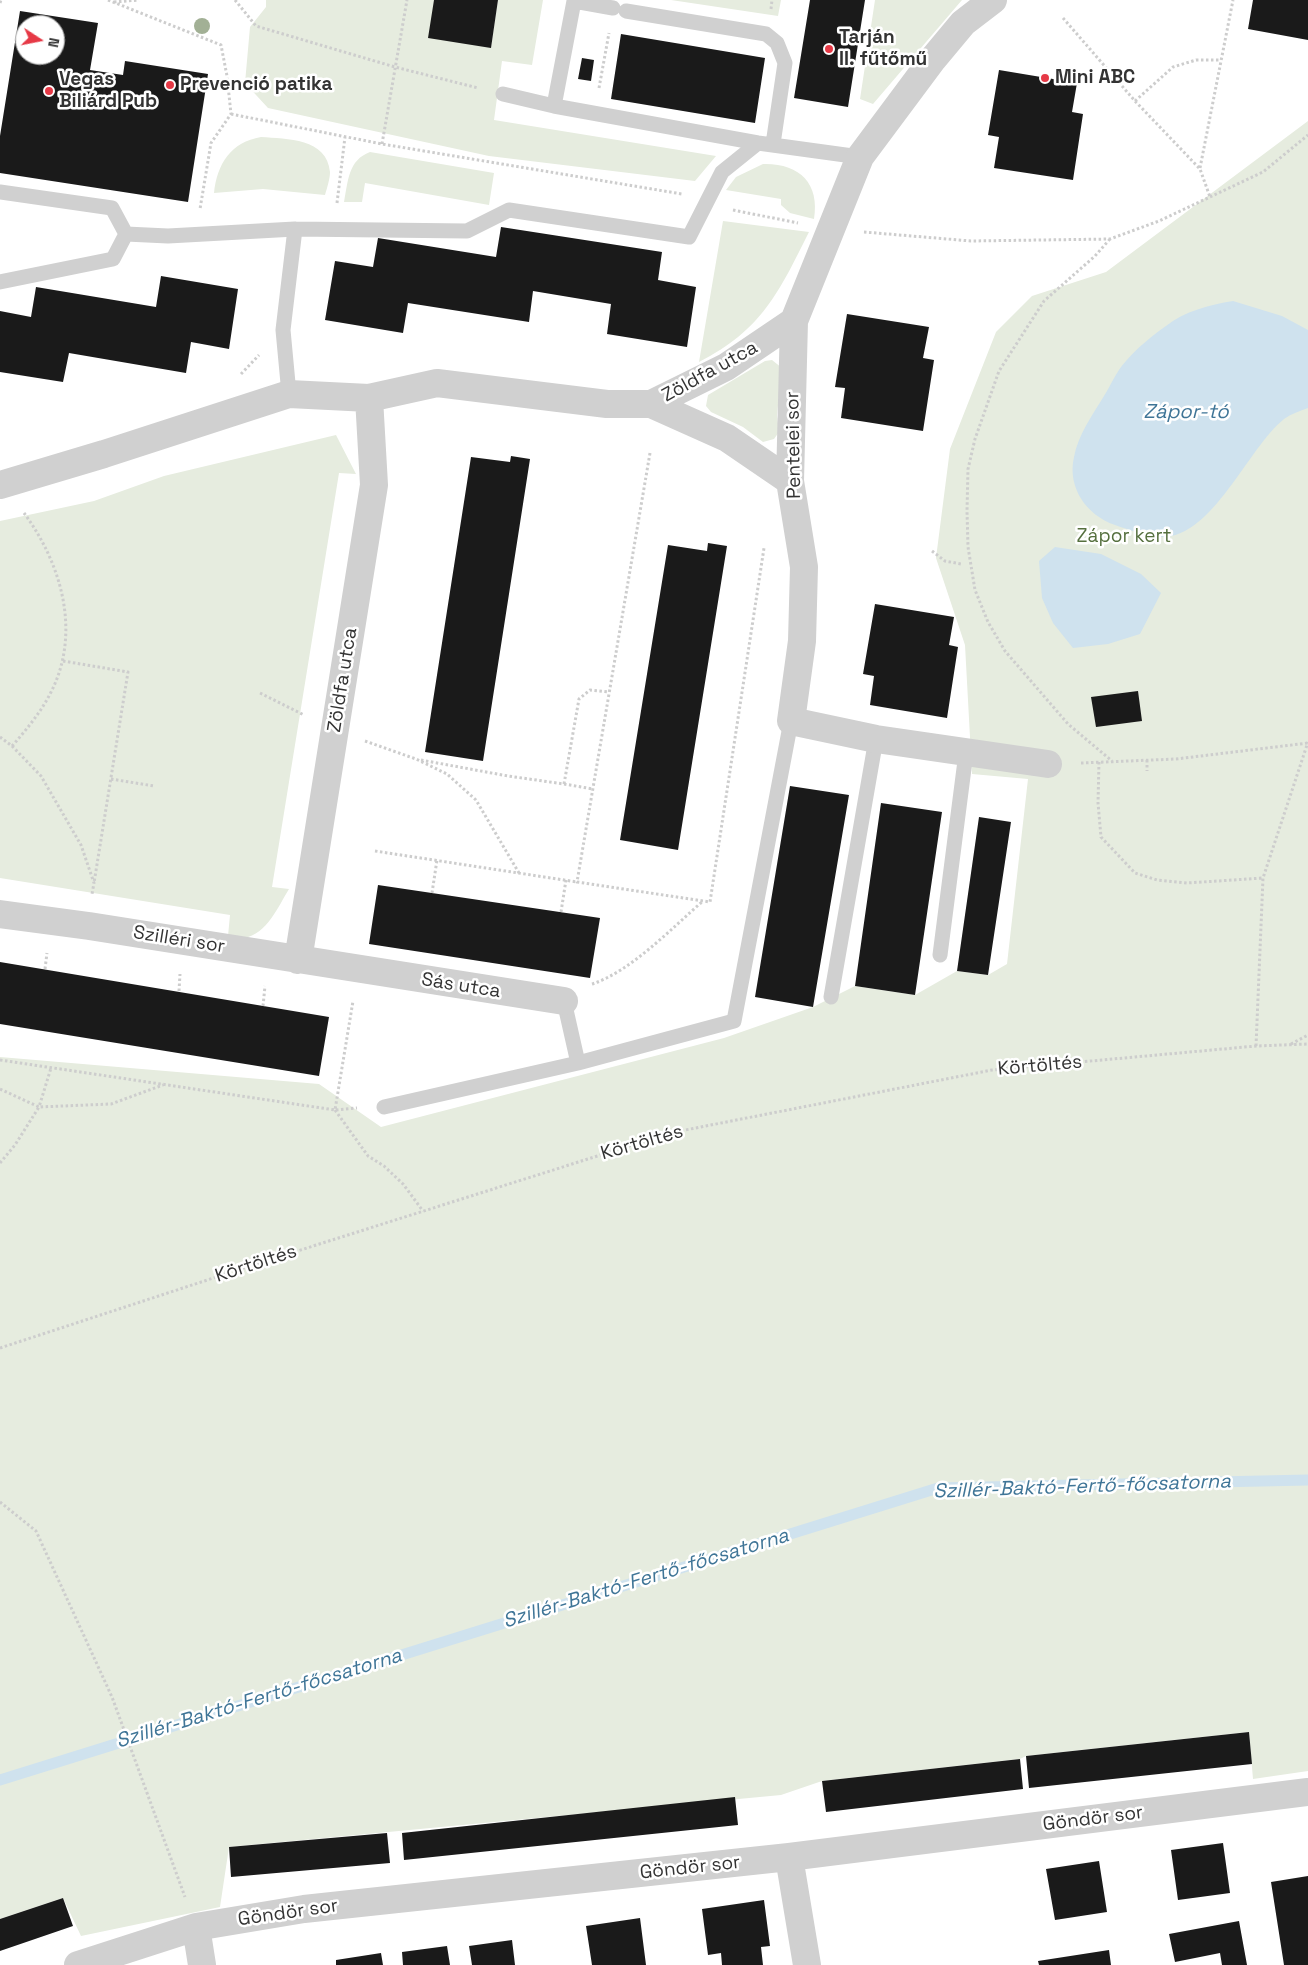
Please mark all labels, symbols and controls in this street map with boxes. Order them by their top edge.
north arrow [15,15,65,65]
place label: Tarján II. fűtőmű [839,27,927,71]
text: N [44,36,63,49]
marker: Tarján II. fűtőmű [823,43,835,55]
place label: Mini ABC [1055,67,1135,89]
place label: Vegas Biliárd Pub [59,69,157,113]
marker: Mini ABC [1039,72,1051,84]
place label: Prevenció patika [180,74,332,96]
marker: Prevenció patika [164,79,176,91]
marker: Vegas Biliárd Pub [43,85,55,97]
street label: Zöldfa utca [658,336,762,408]
street label: Pentelei sor [782,391,806,499]
water label: Zápor-tó [1143,401,1229,425]
park label: Zápor kert [1077,526,1171,548]
street label: Zöldfa utca [323,626,363,734]
street label: Szilléri sor [132,922,226,958]
street label: Sás utca [420,969,502,1003]
street label: Körtöltés [997,1051,1083,1081]
street label: Körtöltés [598,1120,686,1166]
street label: Körtöltés [212,1240,300,1288]
water label: Szillér-Baktó-Fertő-főcsatorna [933,1470,1231,1504]
water label: Szillér-Baktó-Fertő-főcsatorna [500,1524,792,1634]
water label: Szillér-Baktó-Fertő-főcsatorna [113,1644,405,1754]
street label: Göndör sor [1042,1802,1144,1836]
street label: Göndör sor [639,1851,741,1885]
street label: Göndör sor [236,1895,340,1931]

